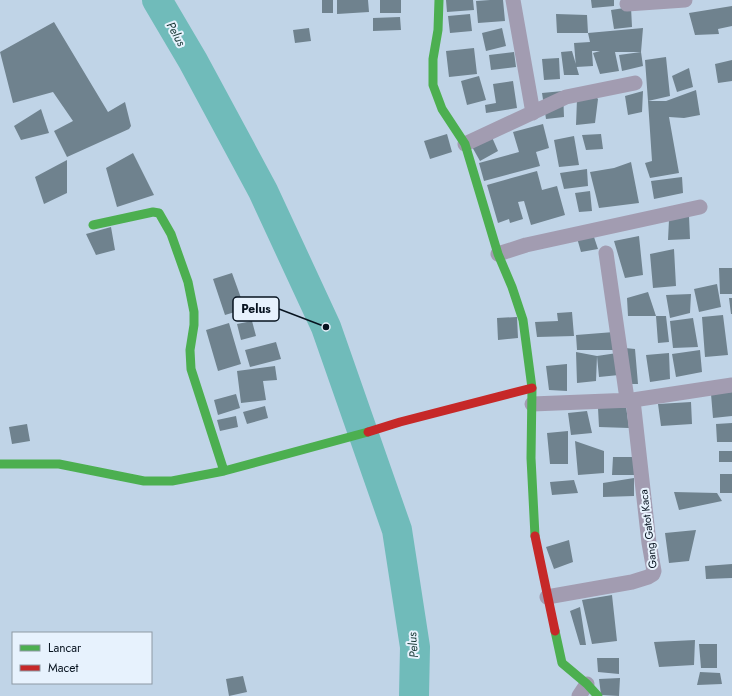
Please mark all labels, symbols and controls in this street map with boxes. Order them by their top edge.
water label: Pelus [162,18,190,50]
callout: Pelus [233,297,279,321]
text: Pelus [241,300,271,318]
street label: Gang Gatot Kaca [635,489,661,569]
water label: Pelus [403,631,423,658]
legend [12,632,152,684]
text: Lancar [48,639,82,657]
text: Macet [48,659,78,677]

